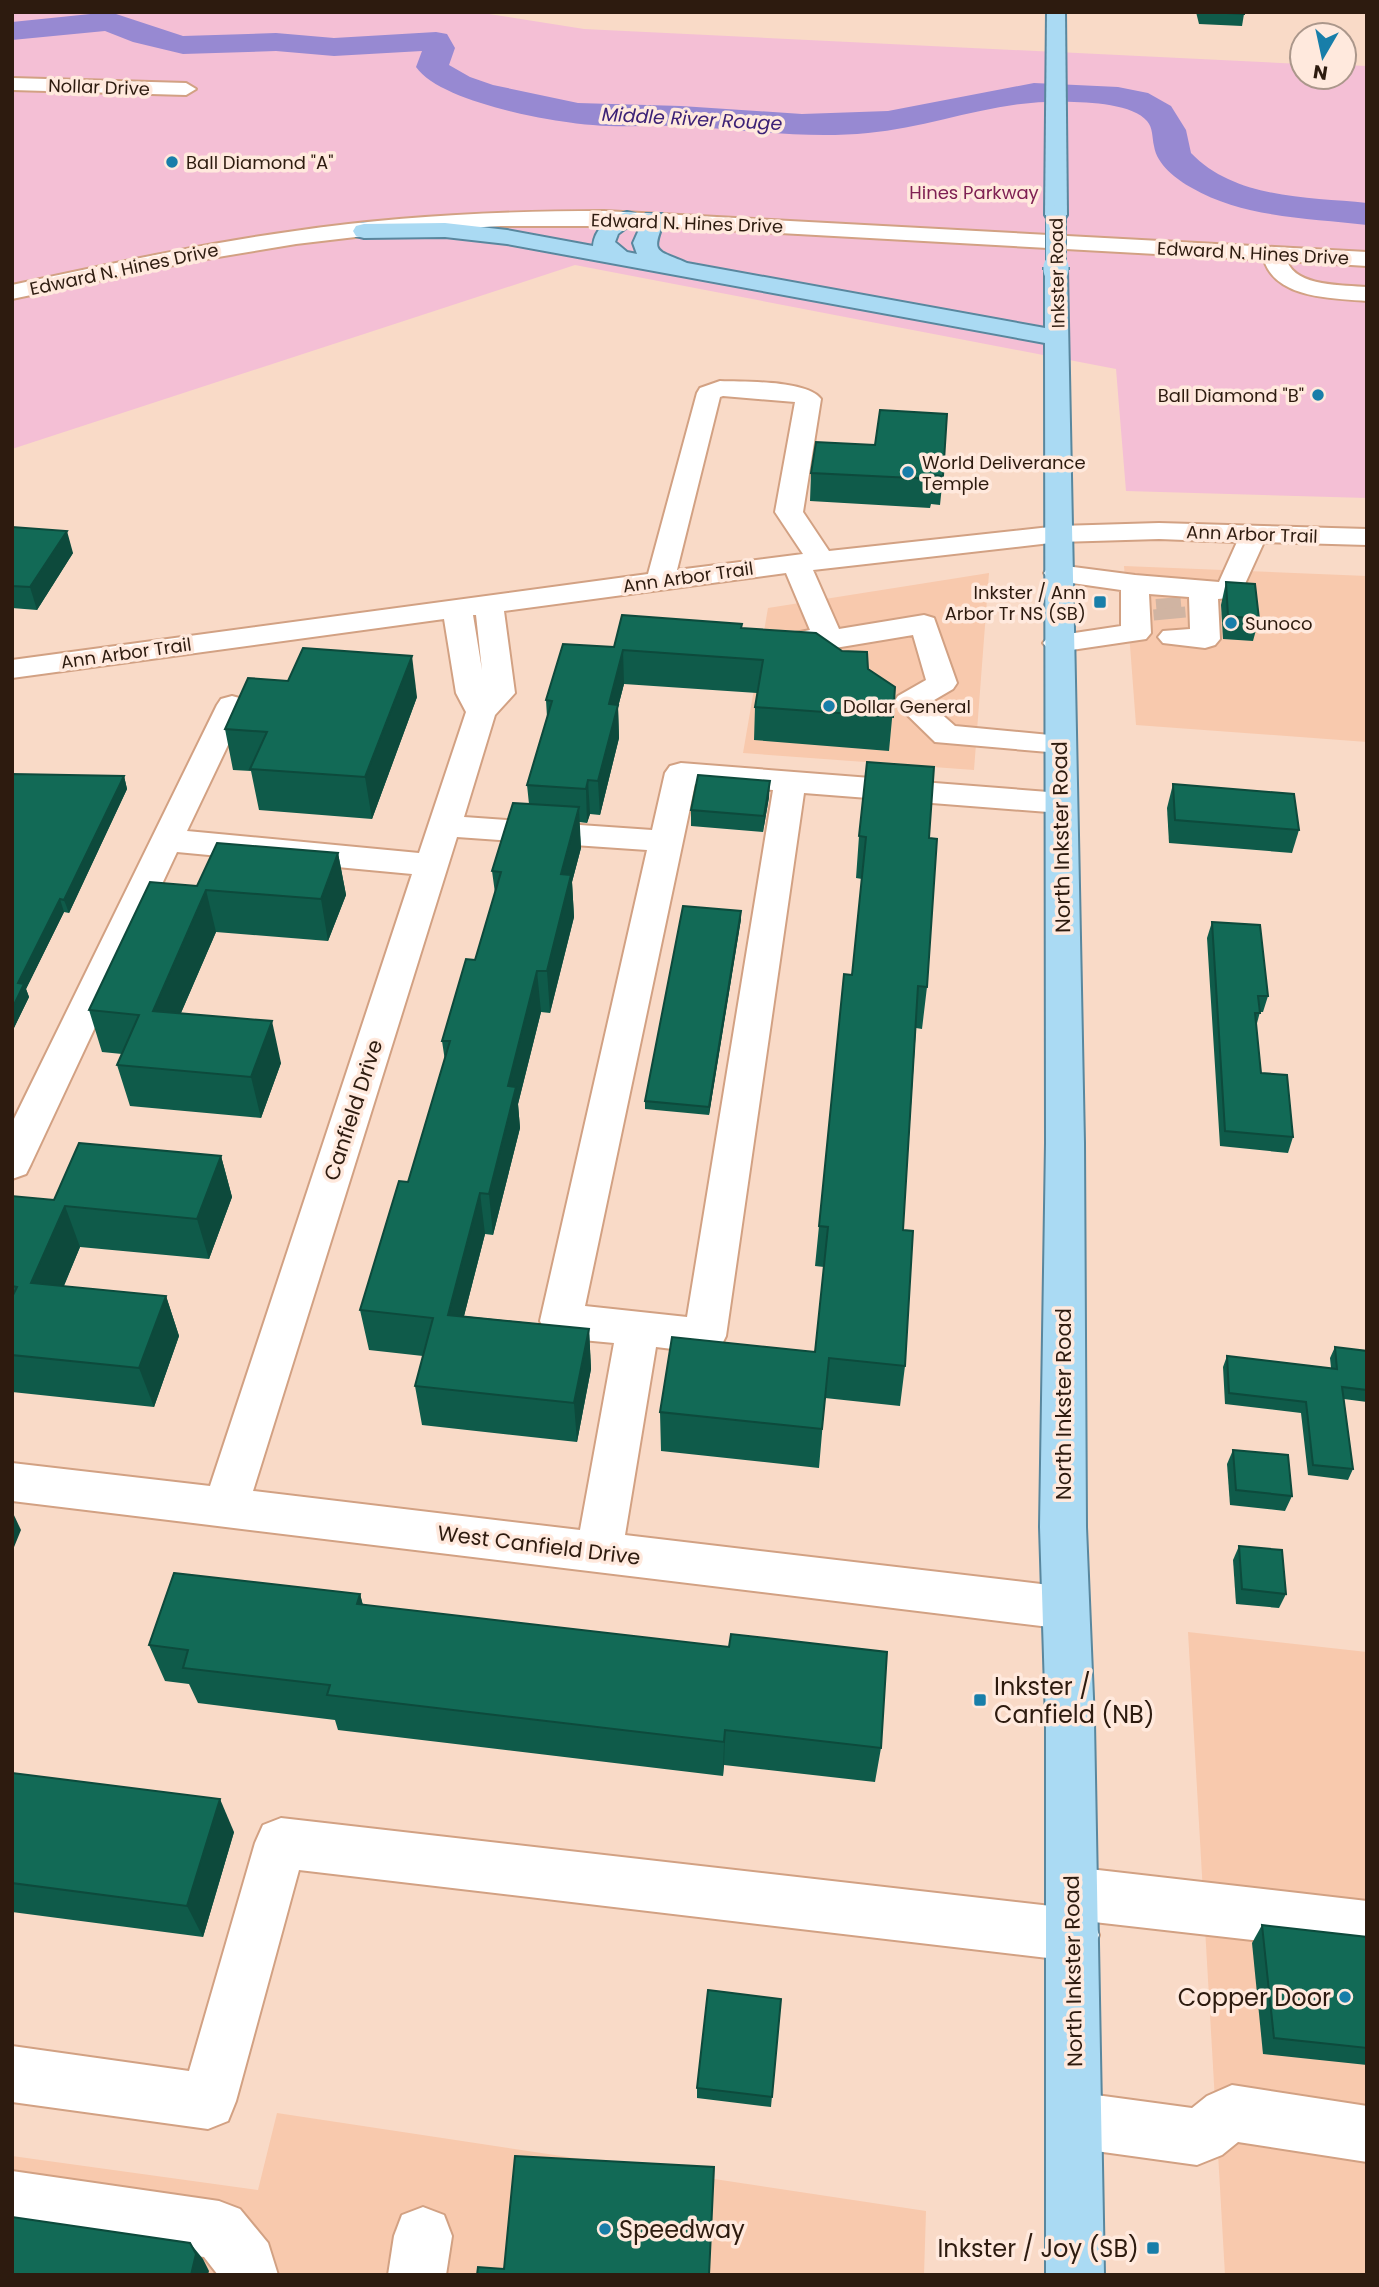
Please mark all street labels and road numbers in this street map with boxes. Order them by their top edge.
street label: Nollar Drive [48,73,150,101]
street label: Edward N. Hines Drive [591,207,783,239]
street label: Inkster Road [1044,217,1070,329]
street label: Edward N. Hines Drive [1156,235,1350,271]
street label: Edward N. Hines Drive [27,237,221,301]
street label: Ann Arbor Trail [1186,519,1318,549]
street label: Ann Arbor Trail [621,555,755,599]
street label: Ann Arbor Trail [59,631,193,675]
street label: North Inkster Road [1045,741,1077,933]
street label: Canfield Drive [317,1036,389,1184]
street label: North Inkster Road [1049,1308,1078,1500]
street label: West Canfield Drive [436,1518,642,1572]
street label: North Inkster Road [1057,1875,1089,2067]

